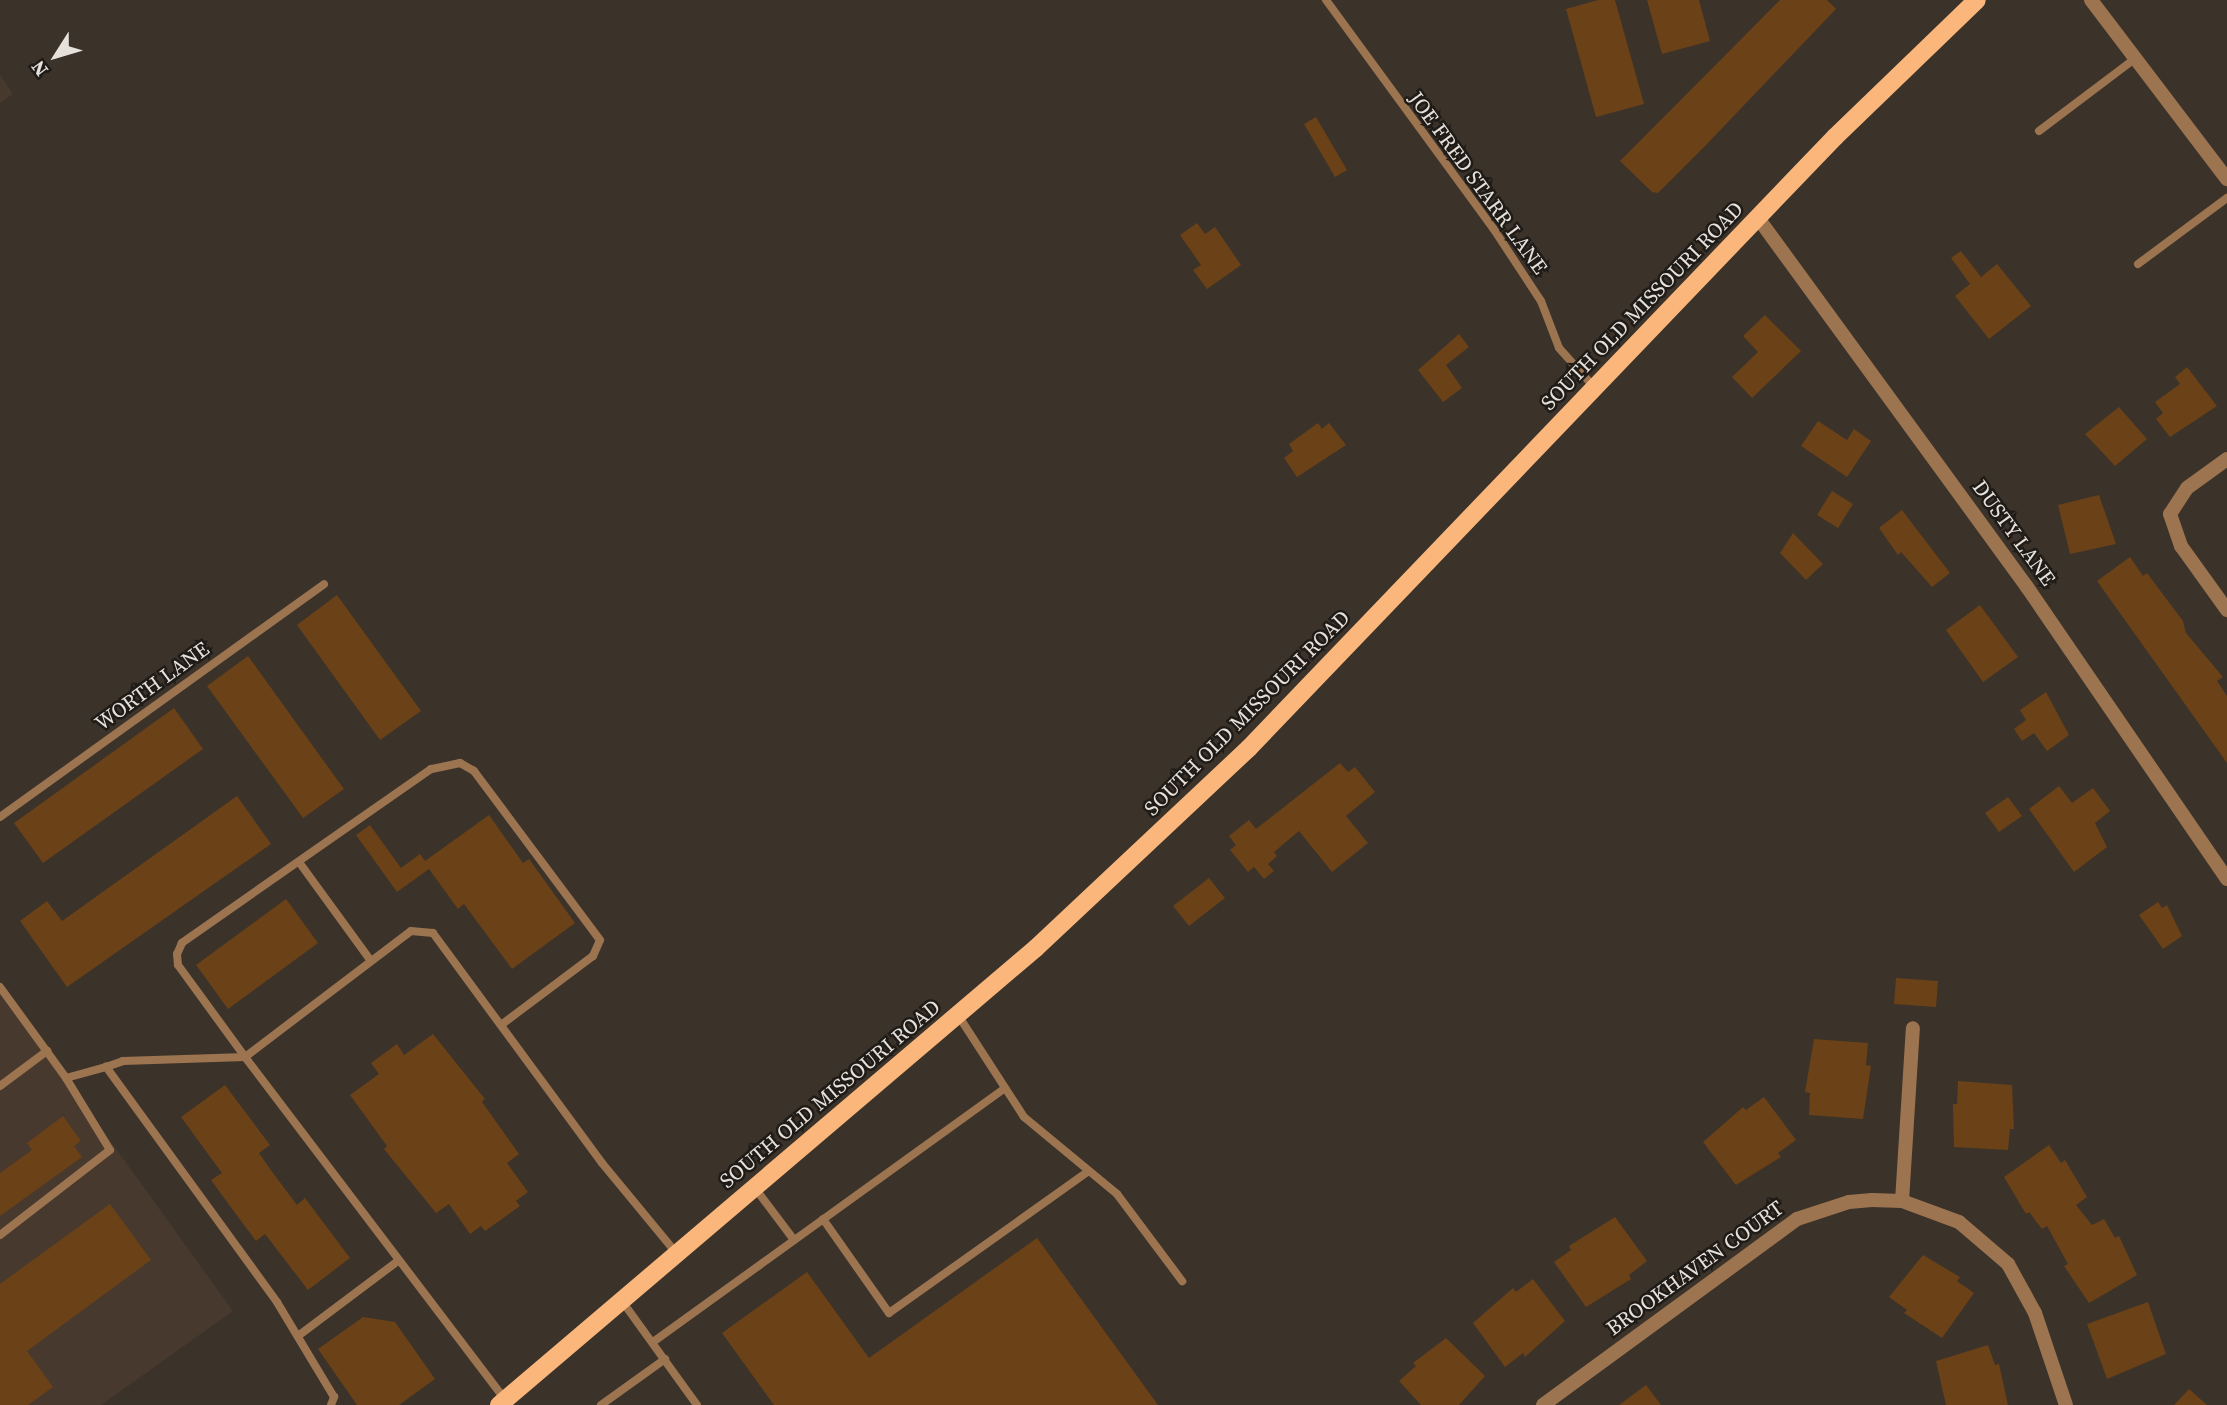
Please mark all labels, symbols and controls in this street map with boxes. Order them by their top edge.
north arrow [21,21,91,91]
text: N [25,55,54,82]
street label: JOE FRED STARR LANE [1403,87,1553,279]
street label: SOUTH OLD MISSOURI ROAD [1536,196,1748,416]
street label: DUSTY LANE [1967,475,2061,591]
street label: SOUTH OLD MISSOURI ROAD [1139,605,1355,821]
street label: WORTH LANE [90,636,214,736]
street label: SOUTH OLD MISSOURI ROAD [715,994,945,1194]
street label: BROOKHAVEN COURT [1602,1195,1788,1341]

